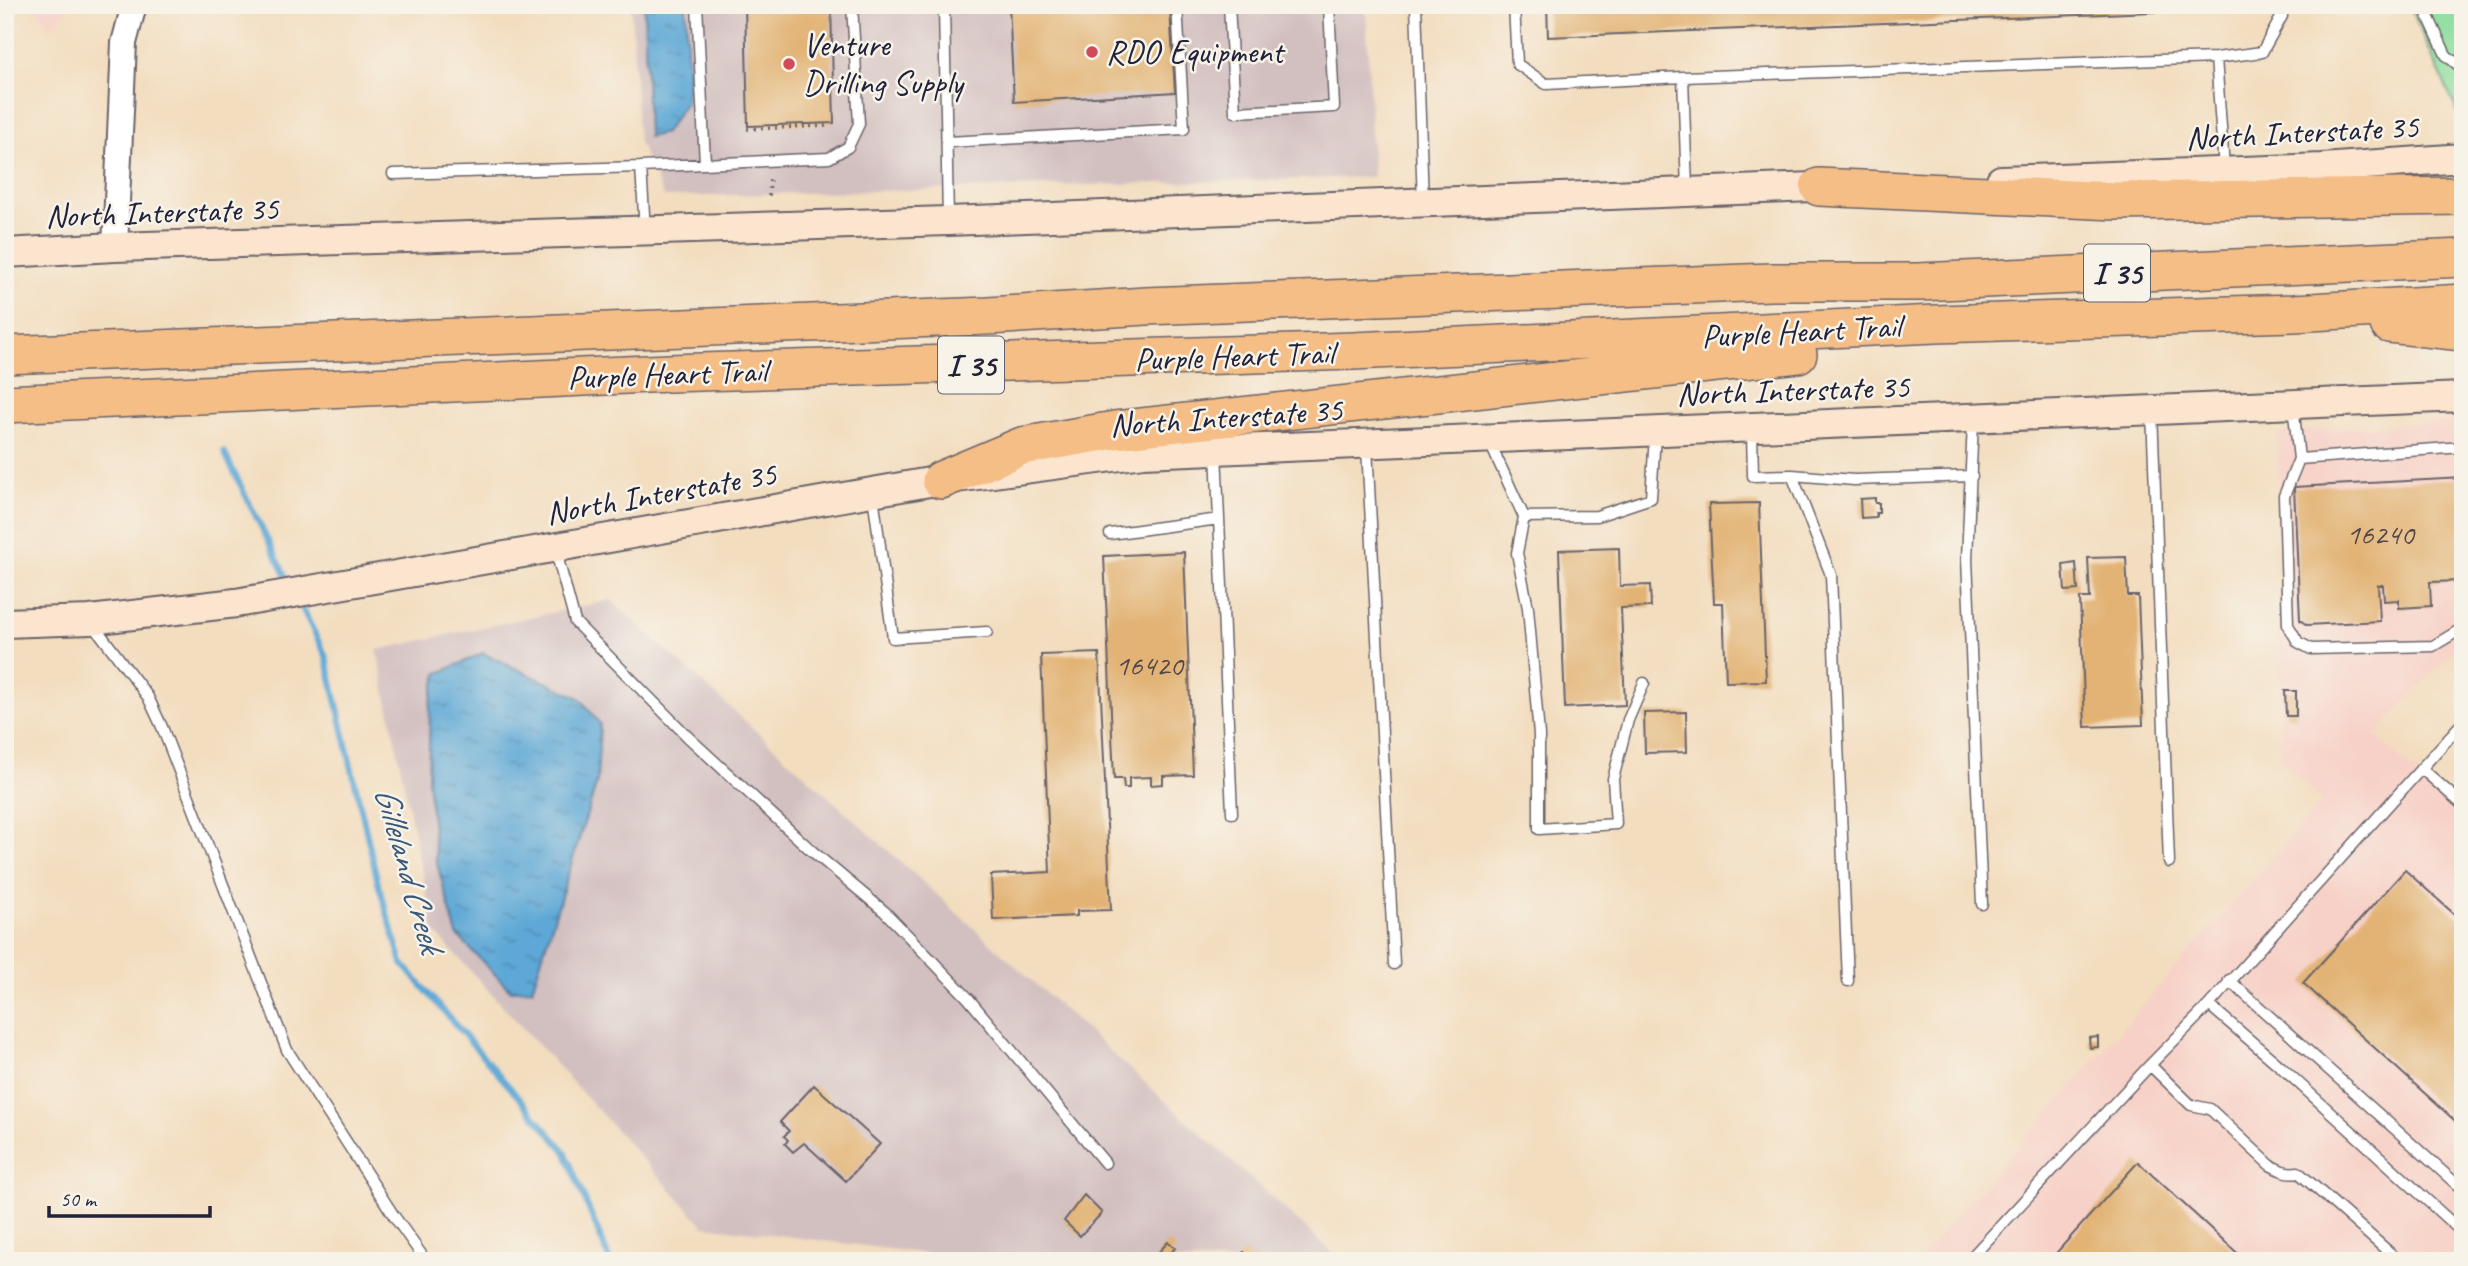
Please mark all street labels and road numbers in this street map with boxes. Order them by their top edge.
street label: North Interstate 35 [2184,105,2422,159]
street label: North Interstate 35 [45,187,281,237]
road number: I 35 [2084,244,2150,302]
street label: Purple Heart Trail [1700,305,1907,357]
street label: Purple Heart Trail [1134,331,1340,380]
road number: I 35 [938,337,1004,394]
street label: Purple Heart Trail [567,349,773,398]
street label: North Interstate 35 [1676,365,1912,415]
street label: North Interstate 35 [1108,388,1346,446]
street label: North Interstate 35 [543,452,782,534]

